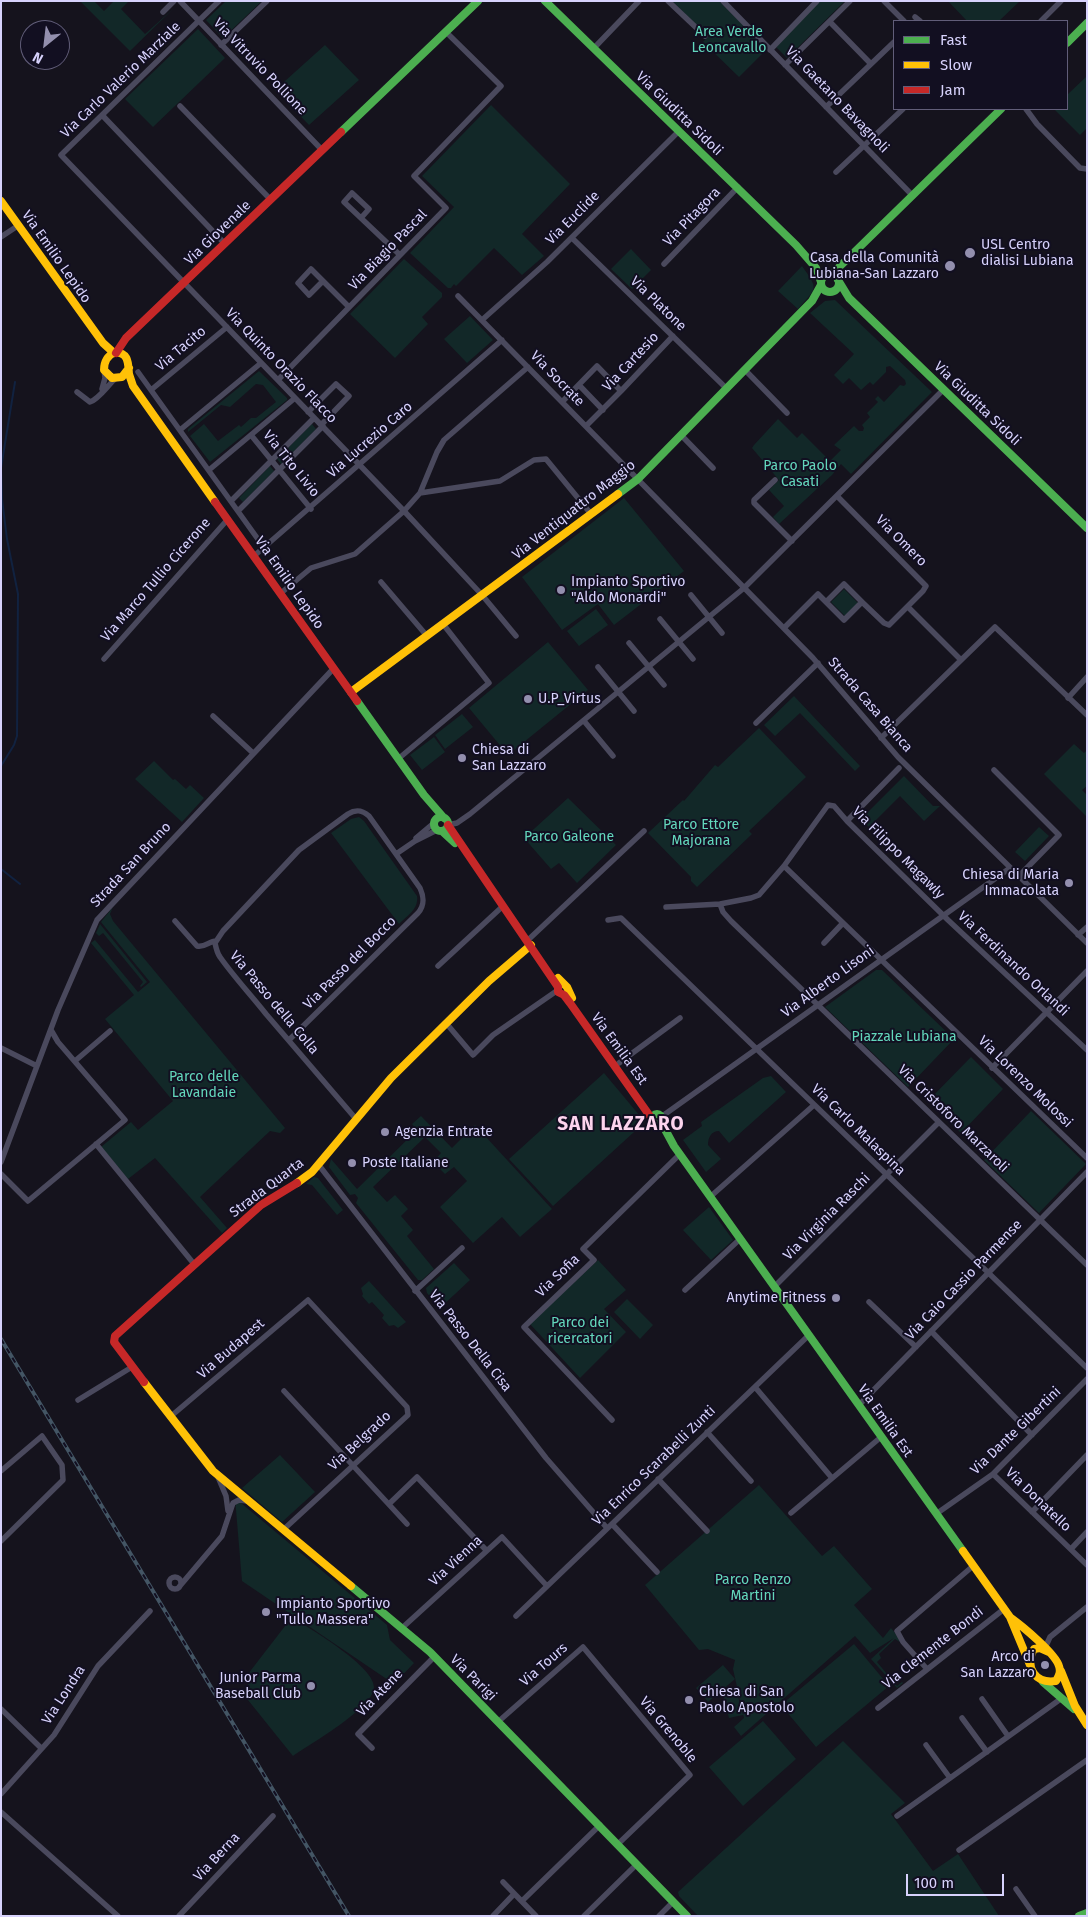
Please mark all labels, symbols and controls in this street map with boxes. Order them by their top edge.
street label: Via Vitruvio Pollione [209,15,311,119]
street label: Via Carlo Valerio Marziale [58,18,184,142]
north arrow [20,20,70,70]
legend [893,20,1068,110]
park label: Area Verde Leoncavallo [691,24,767,56]
text: Fast [940,31,967,49]
street label: Via Gaetano Bavagnoli [782,43,892,157]
text: N [30,48,46,67]
text: Slow [940,56,972,74]
street label: Via Giuditta Sidoli [632,68,726,160]
text: Jam [940,81,966,99]
street label: Via Pitagora [660,184,724,250]
street label: Via Euclide [543,188,603,248]
street label: Via Giovenale [181,197,255,269]
street label: Via Biagio Pascal [345,206,431,294]
street label: Via Emilio Lepido [18,207,94,307]
place label: USL Centro dialisi Lubiana [981,237,1074,270]
marker: USL Centro dialisi Lubiana [963,246,977,260]
place label: Casa della Comunità Lubiana-San Lazzaro [809,250,939,282]
marker: Casa della Comunità Lubiana-San Lazzaro [943,259,957,273]
street label: Via Platone [626,273,690,335]
street label: Via Quinto Orazio Flacco [222,305,340,427]
street label: Via Tacito [152,323,210,375]
street label: Via Cartesio [599,329,663,395]
street label: Via Socrate [526,348,588,410]
street label: Via Giuditta Sidoli [930,358,1024,450]
street label: Via Lucrezio Caro [324,398,416,482]
street label: Via Tito Livio [259,427,323,501]
street label: Via Ventiquattro Maggio [509,457,639,563]
park label: Parco Paolo Casati [763,458,837,491]
street label: Via Omero [872,512,930,570]
street label: Via Marco Tullio Cicerone [98,515,214,645]
street label: Via Emilio Lepido [251,533,327,633]
place label: Impianto Sportivo "Aldo Monardi" [571,574,685,606]
marker: Impianto Sportivo "Aldo Monardi" [555,584,567,596]
street label: Strada Casa Bianca [824,654,916,756]
place label: U.P_Virtus [538,691,601,707]
marker: U.P_Virtus [522,693,534,705]
place label: Chiesa di San Lazzaro [472,742,546,774]
marker: Chiesa di San Lazzaro [456,752,468,764]
street label: Via Filippo Magawly [848,803,948,903]
park label: Parco Ettore Majorana [663,817,739,850]
street label: Strada San Bruno [87,819,175,911]
park label: Parco Galeone [524,829,614,845]
place label: Chiesa di Maria Immacolata [962,867,1059,900]
marker: Chiesa di Maria Immacolata [1063,877,1075,889]
street label: Via Ferdinando Orlandi [954,908,1072,1020]
street label: Via Passo del Bocco [300,913,400,1013]
street label: Via Alberto Lisoni [778,943,878,1021]
street label: Via Passo della Colla [226,948,322,1058]
street label: Via Emilia Est [587,1010,651,1088]
park label: Piazzale Lubiana [851,1029,957,1045]
street label: Via Lorenzo Molossi [974,1033,1076,1131]
street label: Via Cristoforo Marzaroli [894,1062,1012,1176]
park label: Parco delle Lavandaie [169,1069,239,1102]
street label: Via Carlo Malaspina [807,1081,909,1179]
district label: SAN LAZZARO [556,1114,686,1136]
place label: Agenzia Entrate [395,1124,493,1140]
marker: Agenzia Entrate [379,1126,391,1138]
street label: Strada Quarta [227,1155,307,1221]
place label: Poste Italiane [362,1155,449,1171]
marker: Poste Italiane [346,1157,358,1169]
street label: Via Virginia Raschi [780,1170,874,1264]
street label: Via Caio Cassio Parmense [902,1216,1026,1344]
street label: Via Sofia [533,1251,583,1301]
street label: Via Passo Della Cisa [425,1287,515,1395]
place label: Anytime Fitness [726,1290,826,1306]
marker: Anytime Fitness [830,1292,842,1304]
street label: Via Budapest [194,1315,268,1383]
park label: Parco dei ricercatori [548,1315,612,1348]
street label: Via Emilia Est [854,1381,916,1461]
street label: Via Dante Gibertini [967,1384,1065,1478]
street label: Via Enrico Scarabelli Zunti [589,1403,719,1529]
street label: Via Belgrado [325,1408,395,1474]
street label: Via Donatello [1002,1464,1074,1536]
street label: Via Vienna [426,1532,486,1590]
park label: Parco Renzo Martini [715,1572,791,1604]
place label: Impianto Sportivo "Tullo Massera" [276,1596,390,1628]
street label: Via Clemente Bondi [879,1603,987,1693]
marker: Impianto Sportivo "Tullo Massera" [260,1606,272,1618]
street label: Via Tours [517,1640,571,1690]
place label: Arco di San Lazzaro [961,1649,1035,1681]
street label: Via Parigi [446,1651,500,1705]
marker: Arco di San Lazzaro [1039,1659,1051,1671]
street label: Via Londra [39,1662,89,1728]
street label: Via Atene [353,1666,407,1720]
place label: Junior Parma Baseball Club [215,1670,301,1702]
marker: Junior Parma Baseball Club [305,1680,317,1692]
place label: Chiesa di San Paolo Apostolo [699,1684,794,1716]
street label: Via Grenoble [636,1694,700,1766]
marker: Chiesa di San Paolo Apostolo [683,1694,695,1706]
street label: Via Berna [190,1829,244,1885]
scale bar [908,1864,1006,1896]
text: 100 m [914,1874,954,1892]

